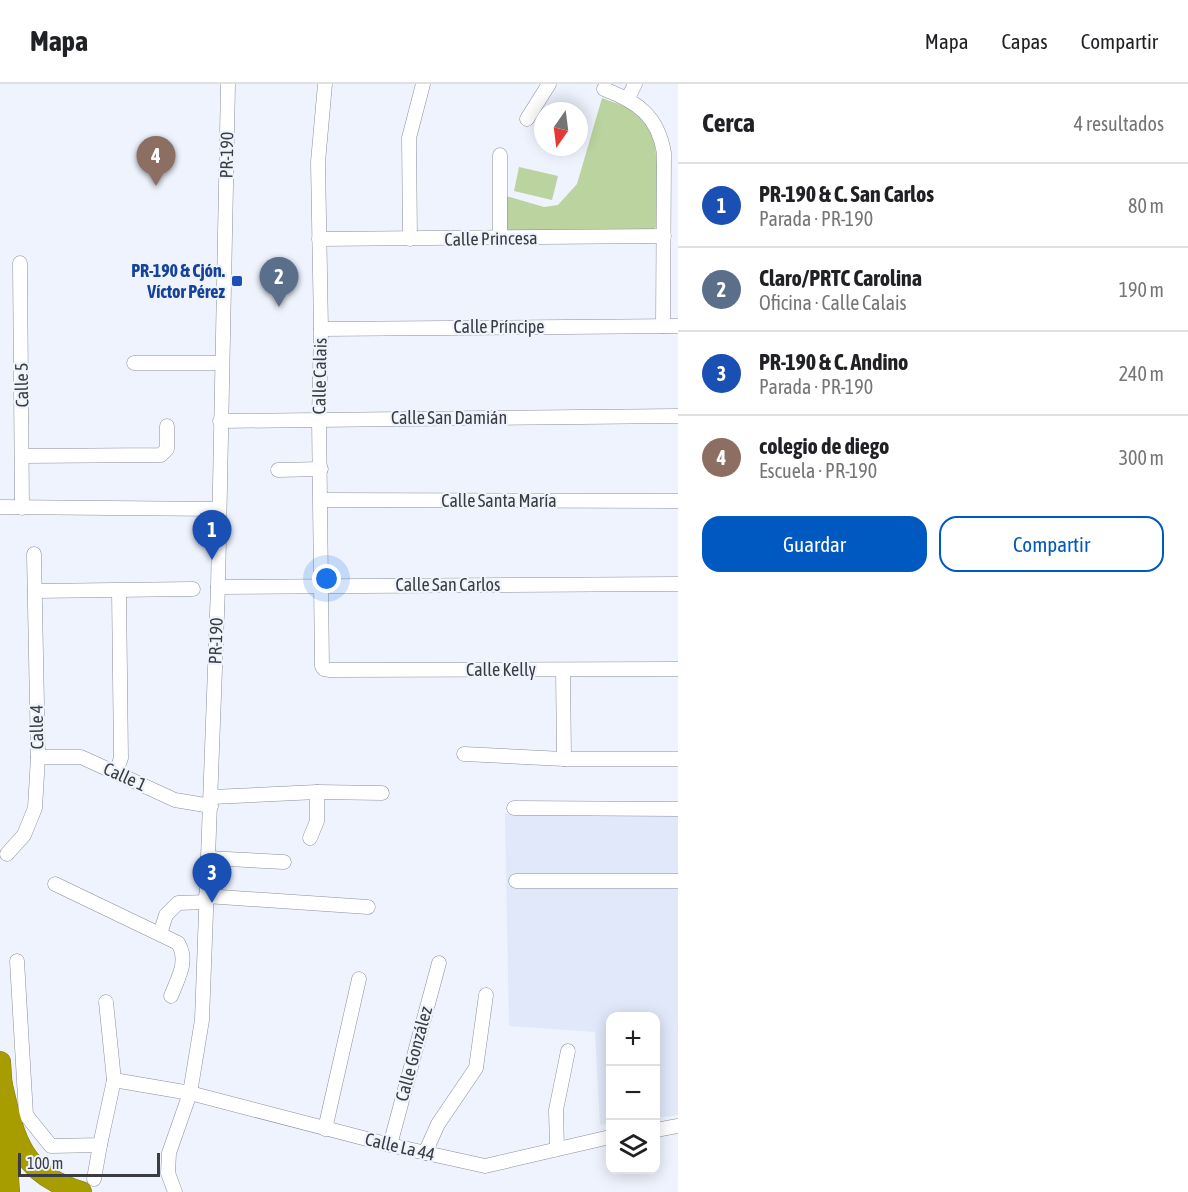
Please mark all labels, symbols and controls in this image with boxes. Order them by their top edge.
text: Mapa [30,25,88,57]
text: Mapa [925,29,968,53]
text: Capas [1001,29,1048,53]
text: Compartir [1081,29,1158,53]
north arrow [534,102,588,156]
text: Cerca [702,108,755,138]
text: 4 resultados [1074,112,1164,135]
street label: PR-190 [216,131,237,179]
pin: 4 [136,136,176,186]
text: PR-190 & C. San Carlos [759,181,934,207]
text: 1 [717,194,726,217]
text: 80 m [1128,194,1164,217]
text: Parada · PR-190 [759,207,873,230]
street label: Calle Princesa [444,227,538,250]
pin: 2 [260,258,298,307]
place label: PR-190 & Cjón. Víctor Pérez [131,260,226,302]
text: Claro/PRTC Carolina [759,265,922,291]
marker: PR-190 & Cjón. Víctor Pérez [230,274,244,288]
text: 2 [717,278,726,301]
text: 190 m [1119,278,1164,301]
text: Oficina · Calle Calais [759,291,907,314]
street label: Calle Príncipe [454,316,544,337]
street label: Calle Calais [308,338,331,414]
text: PR-190 & C. Andino [759,349,908,375]
street label: Calle 5 [11,362,32,408]
text: 3 [717,362,726,385]
text: 240 m [1119,362,1164,385]
text: Parada · PR-190 [759,375,873,398]
street label: Calle San Damián [391,407,507,428]
text: colegio de diego [759,433,889,459]
text: 4 [717,446,726,469]
text: 300 m [1119,446,1164,469]
text: Escuela · PR-190 [759,459,877,482]
street label: Calle Santa María [441,490,557,511]
pin: 1 [192,510,232,560]
button: Guardar [702,516,927,572]
button: Compartir [939,516,1164,572]
your location [312,564,341,593]
street label: Calle San Carlos [396,574,500,595]
street label: PR-190 [204,617,227,665]
street label: Calle Kelly [466,659,536,680]
street label: Calle 4 [26,704,47,750]
street label: Calle 1 [100,758,150,795]
pin: 3 [192,854,232,903]
street label: Calle González [391,1004,436,1104]
map controls [606,1012,660,1174]
button: + [606,1012,660,1066]
button: − [606,1066,660,1120]
button: layers [606,1120,660,1174]
street label: Calle La 44 [363,1128,437,1165]
scale bar [18,1150,160,1178]
text: 100 m [27,1154,63,1172]

